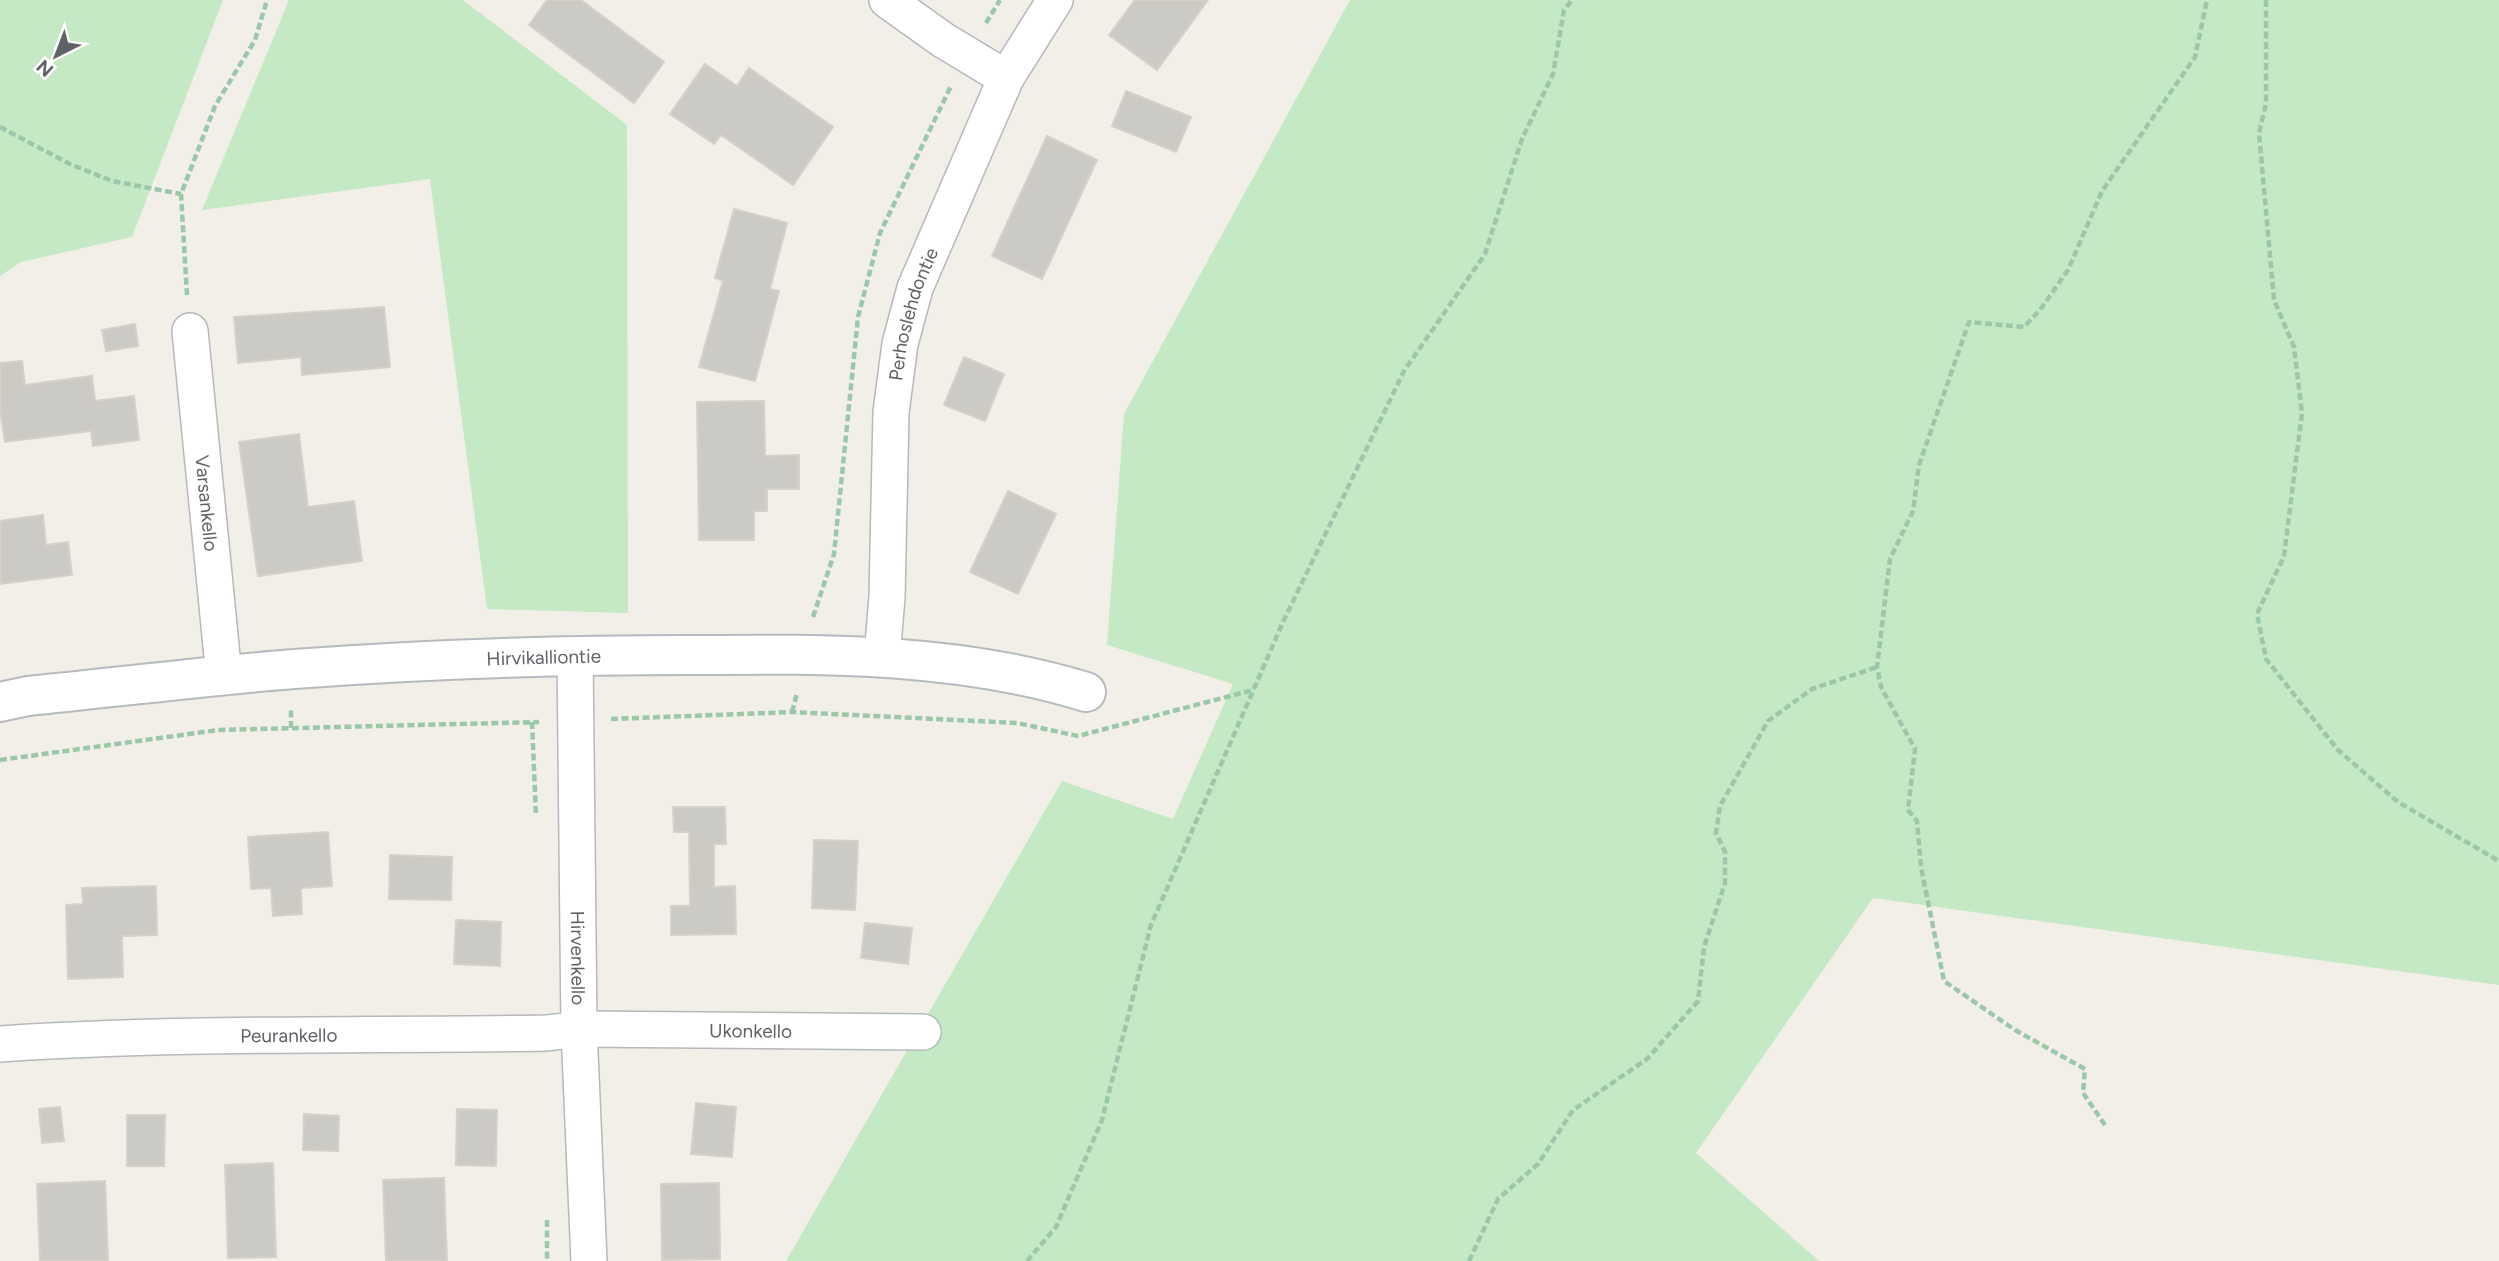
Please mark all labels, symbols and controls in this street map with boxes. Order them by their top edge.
north arrow [21,21,91,91]
text: N [32,55,58,82]
street label: Perhoslehdontie [884,244,943,382]
street label: Varsankello [190,454,223,552]
street label: Hirvikalliontie [486,645,601,670]
street label: Hirvenkello [566,911,590,1005]
street label: Ukonkello [709,1019,792,1043]
street label: Peurankello [240,1024,338,1047]

